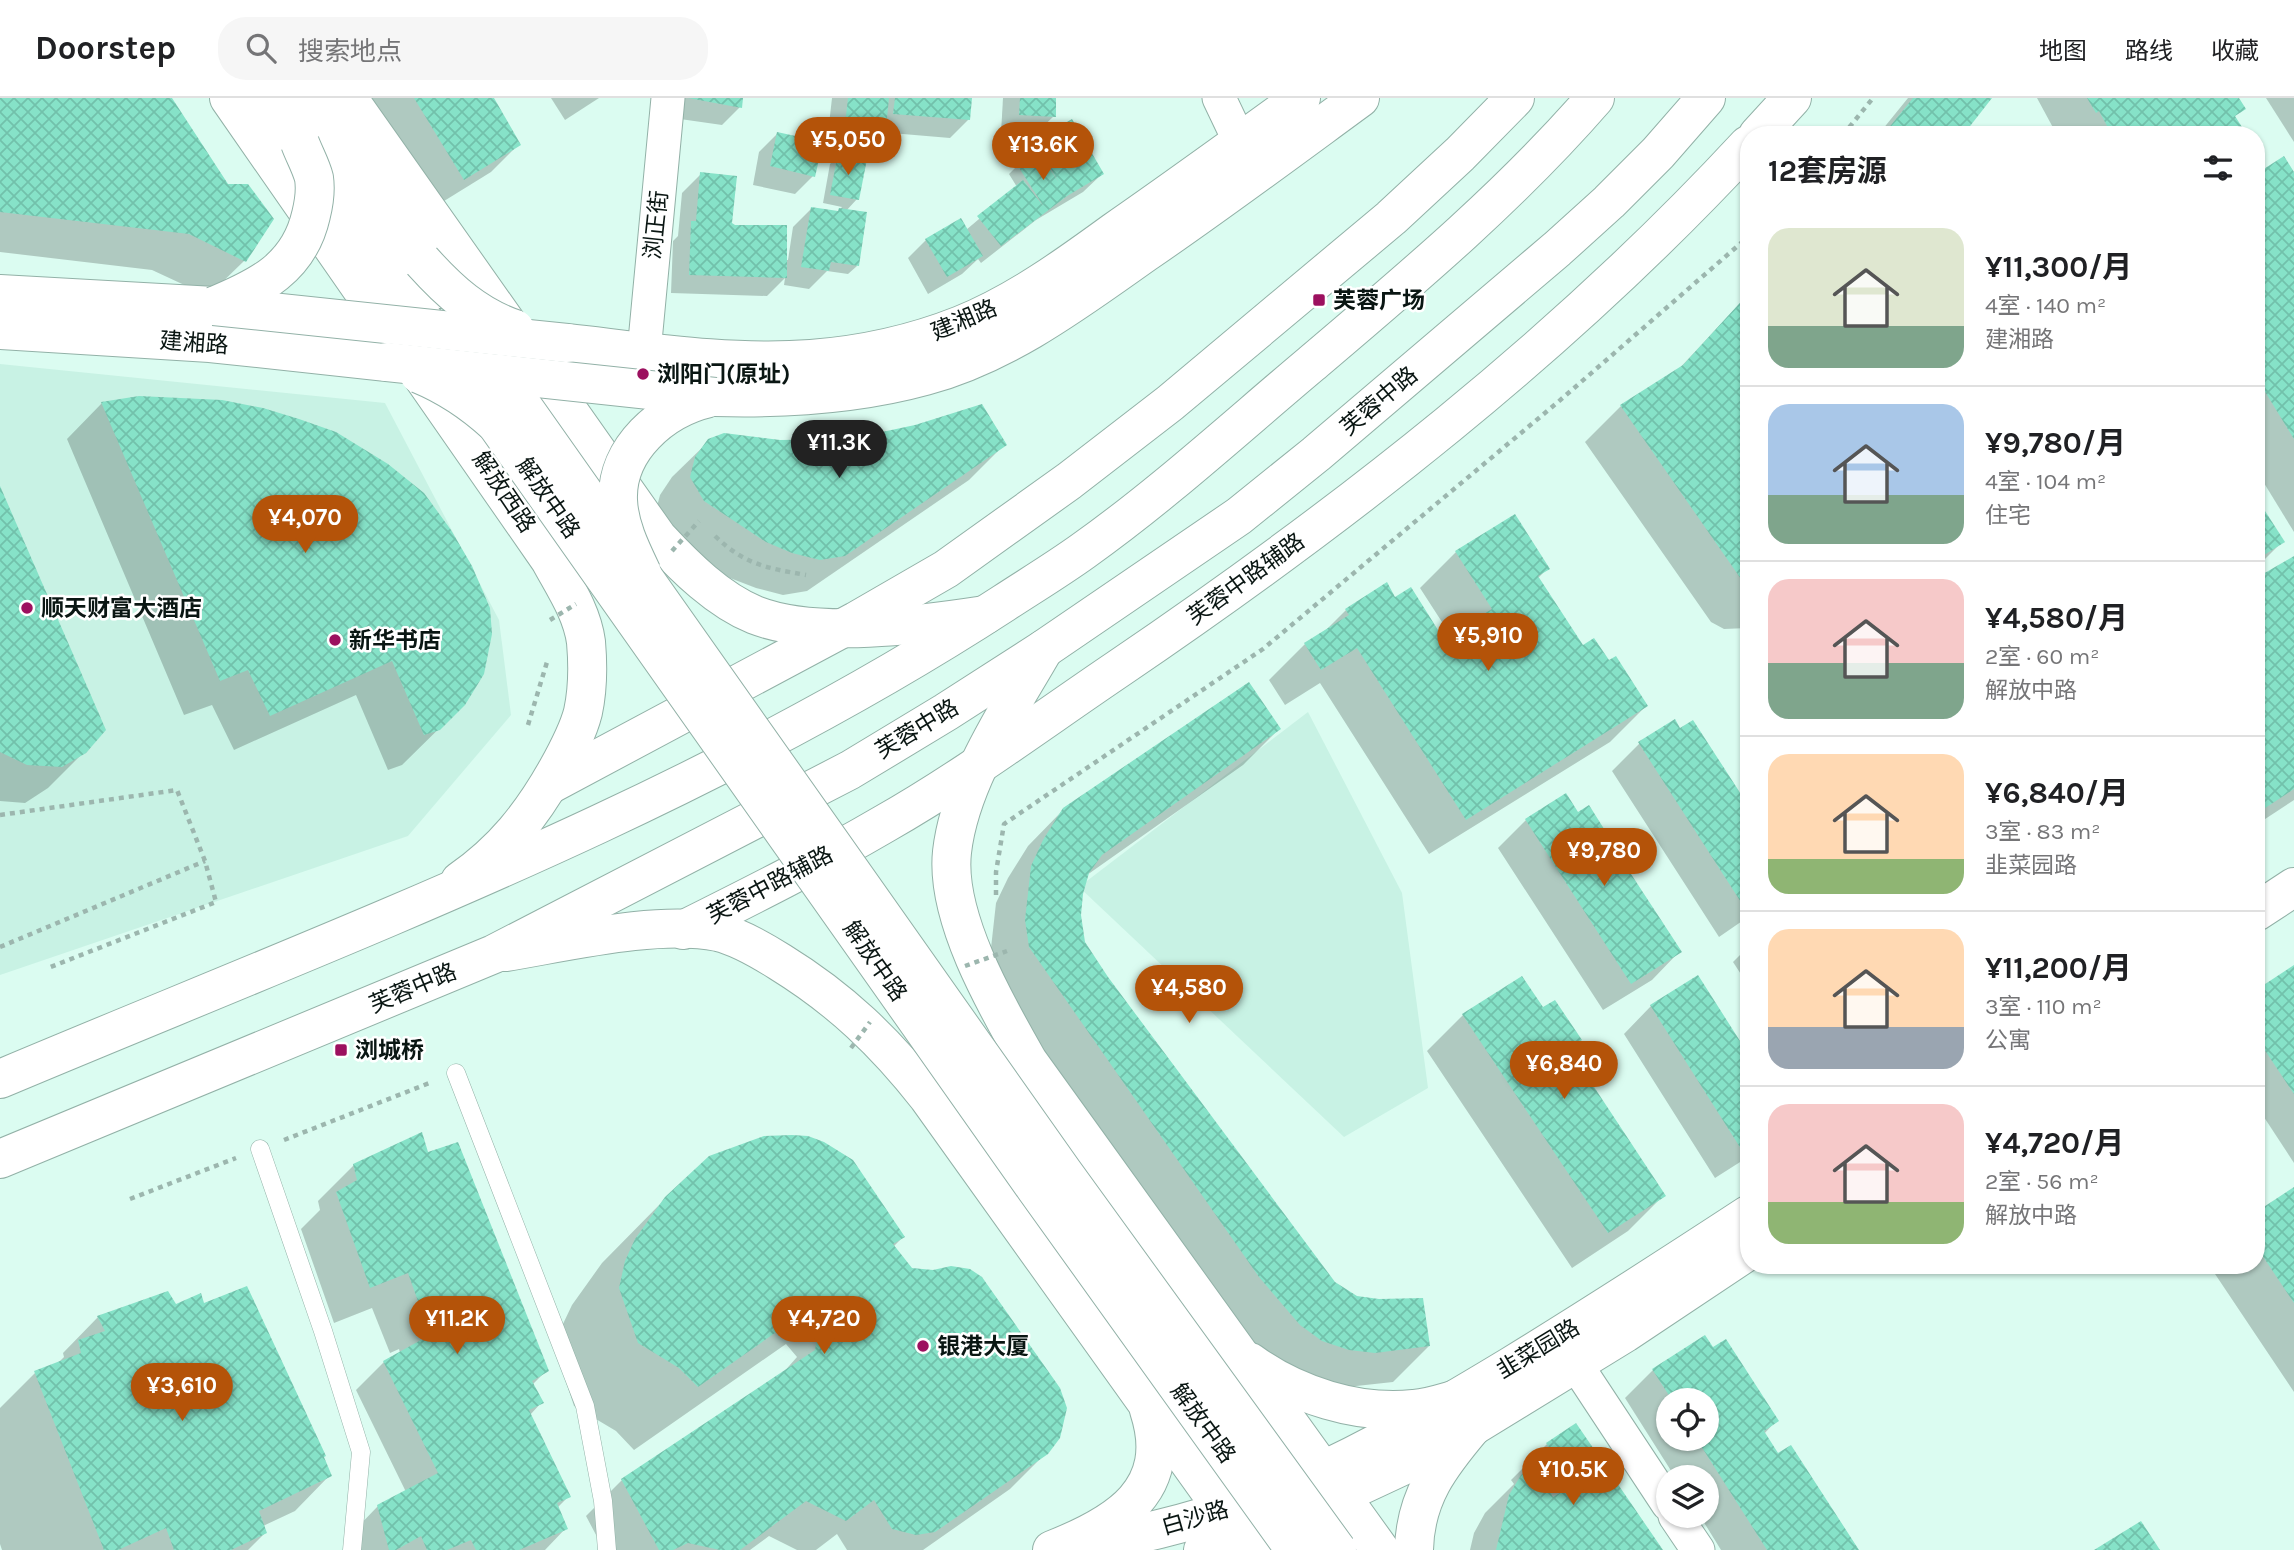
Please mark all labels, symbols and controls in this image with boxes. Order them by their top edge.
search box [218,17,708,80]
text: Doorstep [35,29,176,67]
icon: search [242,29,280,67]
text: 搜索地点 [298,36,402,67]
text: 地图 [2039,37,2087,65]
text: 路线 [2125,37,2173,65]
text: 收藏 [2211,37,2259,65]
pin: ¥5,050 [791,118,905,177]
pin: ¥13.6K [986,122,1100,182]
text: ¥5,050 [810,126,886,153]
text: ¥13.6K [1008,131,1078,158]
icon: filters [2199,149,2237,187]
text: 12套房源 [1768,153,1887,189]
street label: 浏正街 [639,189,673,261]
text: ¥11,300/月 [1985,249,2132,285]
icon: home [1824,256,1908,340]
place label: 芙蓉广场 [1333,287,1425,314]
marker: 芙蓉广场 [1311,292,1327,308]
text: 4室 · 140 m² [1985,292,2106,319]
street label: 建湘路 [927,294,1001,346]
text: 建湘路 [1985,326,2054,353]
street label: 建湘路 [159,327,229,359]
place label: 浏阳门(原址) [657,361,790,388]
street label: 芙蓉中路 [1335,361,1423,441]
marker: 浏阳门(原址) [635,366,651,382]
pin: ¥11.3K [782,420,896,480]
text: ¥9,780/月 [1985,425,2126,461]
text: ¥11.3K [807,429,871,456]
icon: home [1824,432,1908,516]
street label: 解放西路 [467,446,541,538]
street label: 解放中路 [511,453,585,543]
text: 4室 · 104 m² [1985,468,2106,495]
pin: ¥4,070 [248,496,362,555]
text: 住宅 [1985,502,2031,529]
text: ¥4,070 [268,504,342,531]
street label: 芙蓉中路辅路 [1182,528,1310,630]
place label: 顺天财富大酒店 [41,595,202,622]
marker: 顺天财富大酒店 [19,600,35,616]
text: ¥4,580/月 [1985,600,2128,636]
icon: home [1824,607,1908,691]
pin: ¥5,910 [1431,614,1545,673]
text: ¥5,910 [1453,622,1523,649]
place label: 新华书店 [349,627,441,654]
marker: 新华书店 [327,632,343,648]
text: 2室 · 60 m² [1985,643,2099,670]
text: 解放中路 [1985,677,2077,704]
street label: 芙蓉中路 [871,694,963,764]
text: ¥6,840/月 [1985,775,2129,811]
icon: home [1824,782,1908,866]
text: 3室 · 83 m² [1985,818,2101,845]
pin: ¥9,780 [1547,828,1661,888]
text: ¥9,780 [1567,837,1641,864]
street label: 芙蓉中路辅路 [703,841,837,929]
text: 韭菜园路 [1985,852,2077,879]
street label: 解放中路 [838,916,912,1006]
text: ¥11,200/月 [1985,950,2132,986]
icon: home [1824,957,1908,1041]
street label: 芙蓉中路 [365,958,461,1018]
pin: ¥4,580 [1132,965,1246,1025]
text: ¥4,580 [1151,974,1227,1001]
text: 3室 · 110 m² [1985,993,2102,1020]
text: 公寓 [1985,1027,2031,1054]
place label: 浏城桥 [355,1037,424,1064]
marker: 浏城桥 [333,1042,349,1058]
pin: ¥6,840 [1507,1042,1621,1101]
text: ¥6,840 [1526,1050,1602,1077]
text: ¥4,720/月 [1985,1125,2124,1161]
icon: home [1824,1132,1908,1216]
text: 2室 · 56 m² [1985,1168,2099,1195]
text: 解放中路 [1985,1202,2077,1229]
pin: ¥11.2K [400,1296,514,1356]
pin: ¥4,720 [767,1296,881,1356]
text: ¥11.2K [425,1305,489,1332]
text: ¥4,720 [788,1305,860,1332]
street label: 韭菜园路 [1492,1314,1584,1384]
place label: 银港大厦 [937,1333,1029,1360]
marker: 银港大厦 [915,1338,931,1354]
pin: ¥3,610 [125,1364,239,1423]
text: ¥3,610 [147,1372,217,1399]
street label: 解放中路 [1165,1378,1241,1468]
map controls [1656,1388,1719,1528]
button: locate [1656,1388,1719,1451]
pin: ¥10.5K [1516,1448,1630,1507]
text: ¥10.5K [1538,1456,1608,1483]
button: layers [1656,1465,1719,1528]
street label: 白沙路 [1158,1496,1232,1540]

